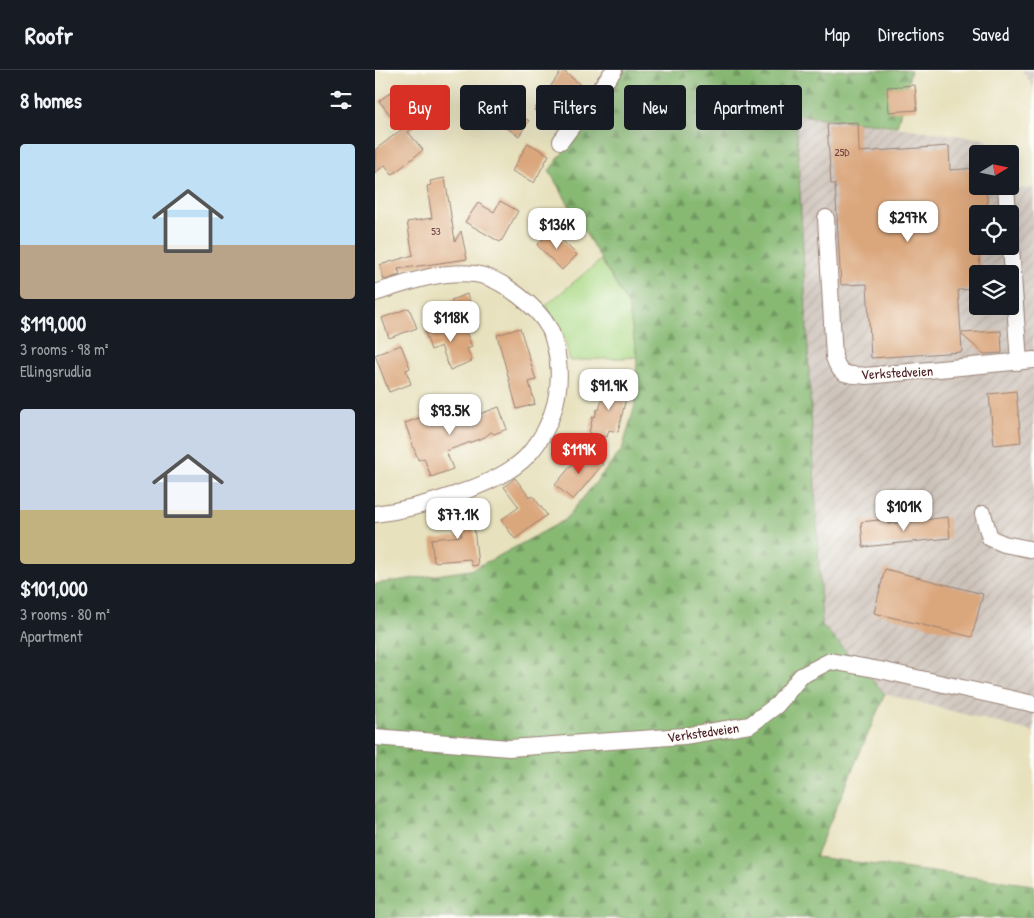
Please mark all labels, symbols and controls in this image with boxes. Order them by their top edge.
text: Roofr [25,19,73,51]
text: Map [825,22,850,47]
text: Directions [878,22,944,47]
text: Saved [972,22,1009,47]
chip: Buy [390,85,450,130]
chip: Rent [460,85,526,130]
chip: Filters [536,85,614,130]
chip: New [624,85,686,130]
chip: Apartment [696,85,802,130]
text: 8 homes [20,86,82,115]
icon: filters [327,86,355,114]
house number: 25D [834,145,850,159]
north arrow [969,145,1019,195]
map controls [969,145,1019,315]
icon: home [143,176,233,266]
pin: $297K [873,200,943,243]
button: locate [969,205,1019,255]
text: $297K [889,206,927,228]
pin: $136K [522,208,592,250]
text: $136K [539,213,575,235]
house number: 53 [431,224,441,238]
button: layers [969,265,1019,315]
pin: $118K [416,300,486,343]
text: $118K [433,306,469,328]
text: $119,000 [20,309,86,338]
text: 3 rooms · 98 m² [20,338,109,360]
text: Ellingsrudlia [20,360,91,382]
street label: Verkstedveien [861,361,933,383]
pin: $91.9K [568,368,650,411]
text: $91.9K [590,374,628,396]
pin: $93.5K [409,394,491,436]
text: $93.5K [430,399,470,421]
pin: $119K [544,432,614,475]
text: $119K [562,438,596,460]
icon: home [143,441,233,531]
pin: $101K [869,490,939,532]
text: $101K [886,495,922,517]
pin: $77.1K [417,498,499,540]
text: $77.1K [437,503,479,525]
text: $101,000 [20,574,88,603]
text: 3 rooms · 80 m² [20,603,110,625]
text: Apartment [20,625,83,647]
street label: Verkstedveien [666,718,740,746]

